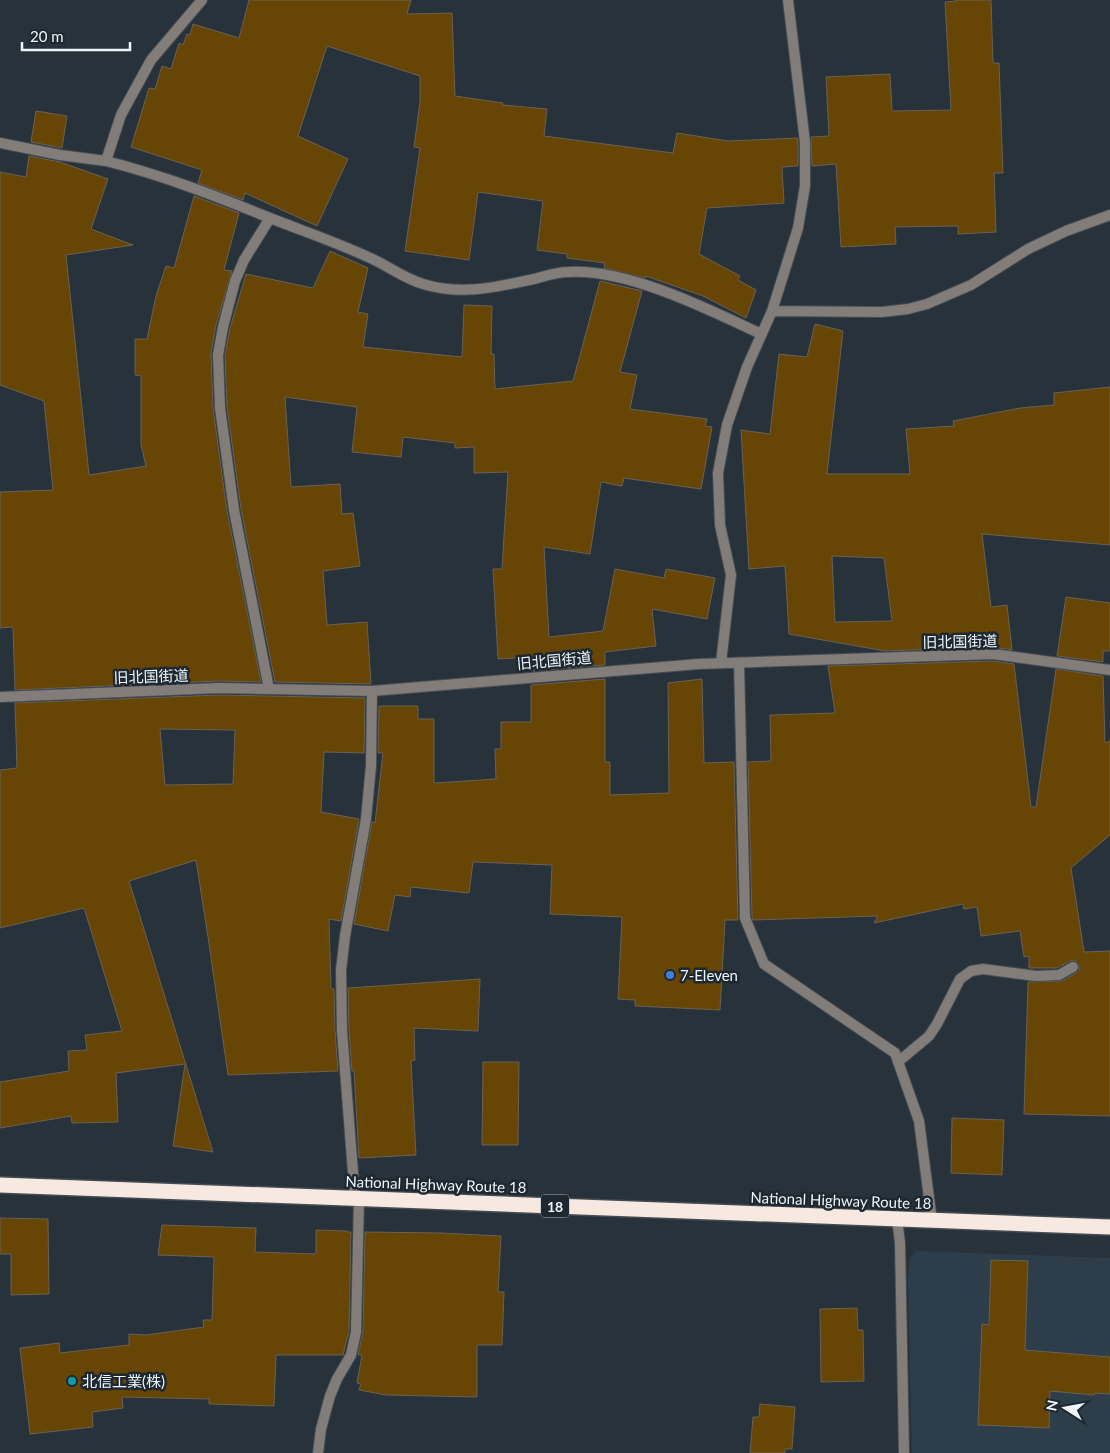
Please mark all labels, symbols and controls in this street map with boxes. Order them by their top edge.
scale bar [22,20,130,52]
text: 20 m [30,27,64,45]
street label: 旧北国街道 [922,631,998,651]
street label: 旧北国街道 [516,648,592,672]
street label: 旧北国街道 [113,666,189,686]
place label: 7-Eleven [680,966,738,984]
marker: 7-Eleven [664,969,676,981]
street label: National Highway Route 18 [345,1172,527,1196]
street label: National Highway Route 18 [750,1188,932,1212]
road number: 18 [541,1194,569,1218]
place label: 北信工業(株) [82,1372,165,1390]
marker: 北信工業(株) [66,1375,78,1387]
north arrow [1040,1383,1090,1433]
text: N [1042,1399,1061,1412]

